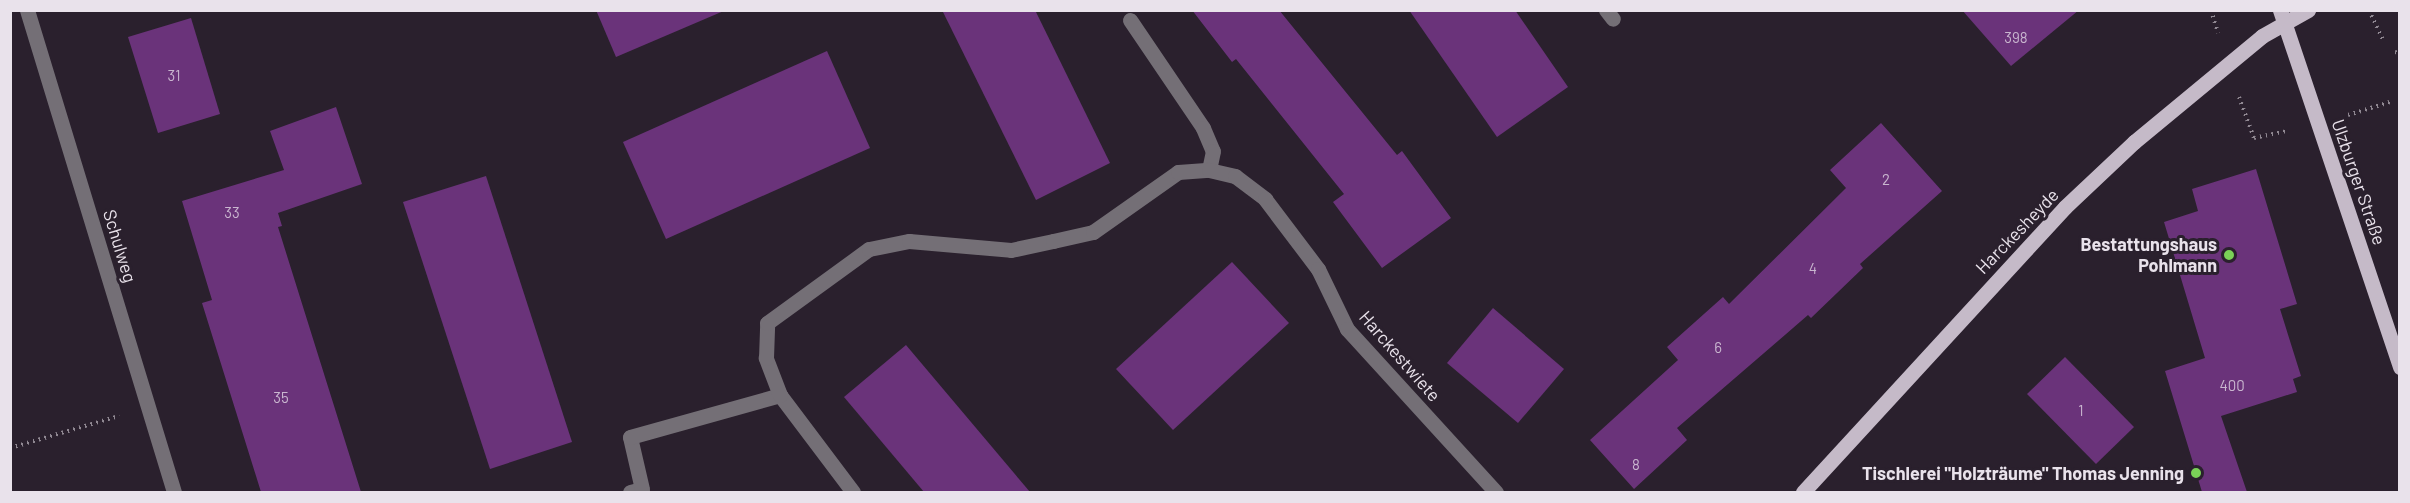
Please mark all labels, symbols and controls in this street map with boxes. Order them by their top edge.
house number: 398 [2004,29,2028,47]
house number: 31 [168,67,180,85]
street label: Ulzburger Straße [2327,116,2391,248]
house number: 2 [1882,171,1890,189]
street label: Harckesheyde [1971,184,2063,278]
house number: 33 [224,204,240,222]
street label: Schulweg [99,207,141,285]
place label: Bestattungshaus Pohlmann [2080,234,2217,276]
marker: Bestattungshaus Pohlmann [2222,248,2236,262]
house number: 4 [1809,260,1817,278]
street label: Harckestwiete [1355,306,1445,406]
house number: 6 [1714,339,1722,357]
house number: 400 [2219,377,2245,395]
house number: 35 [273,389,289,407]
house number: 1 [2078,402,2084,420]
house number: 8 [1632,456,1640,474]
place label: Tischlerei "Holzträume" Thomas Jenning [1862,462,2184,484]
marker: Tischlerei "Holzträume" Thomas Jenning [2189,466,2203,480]

